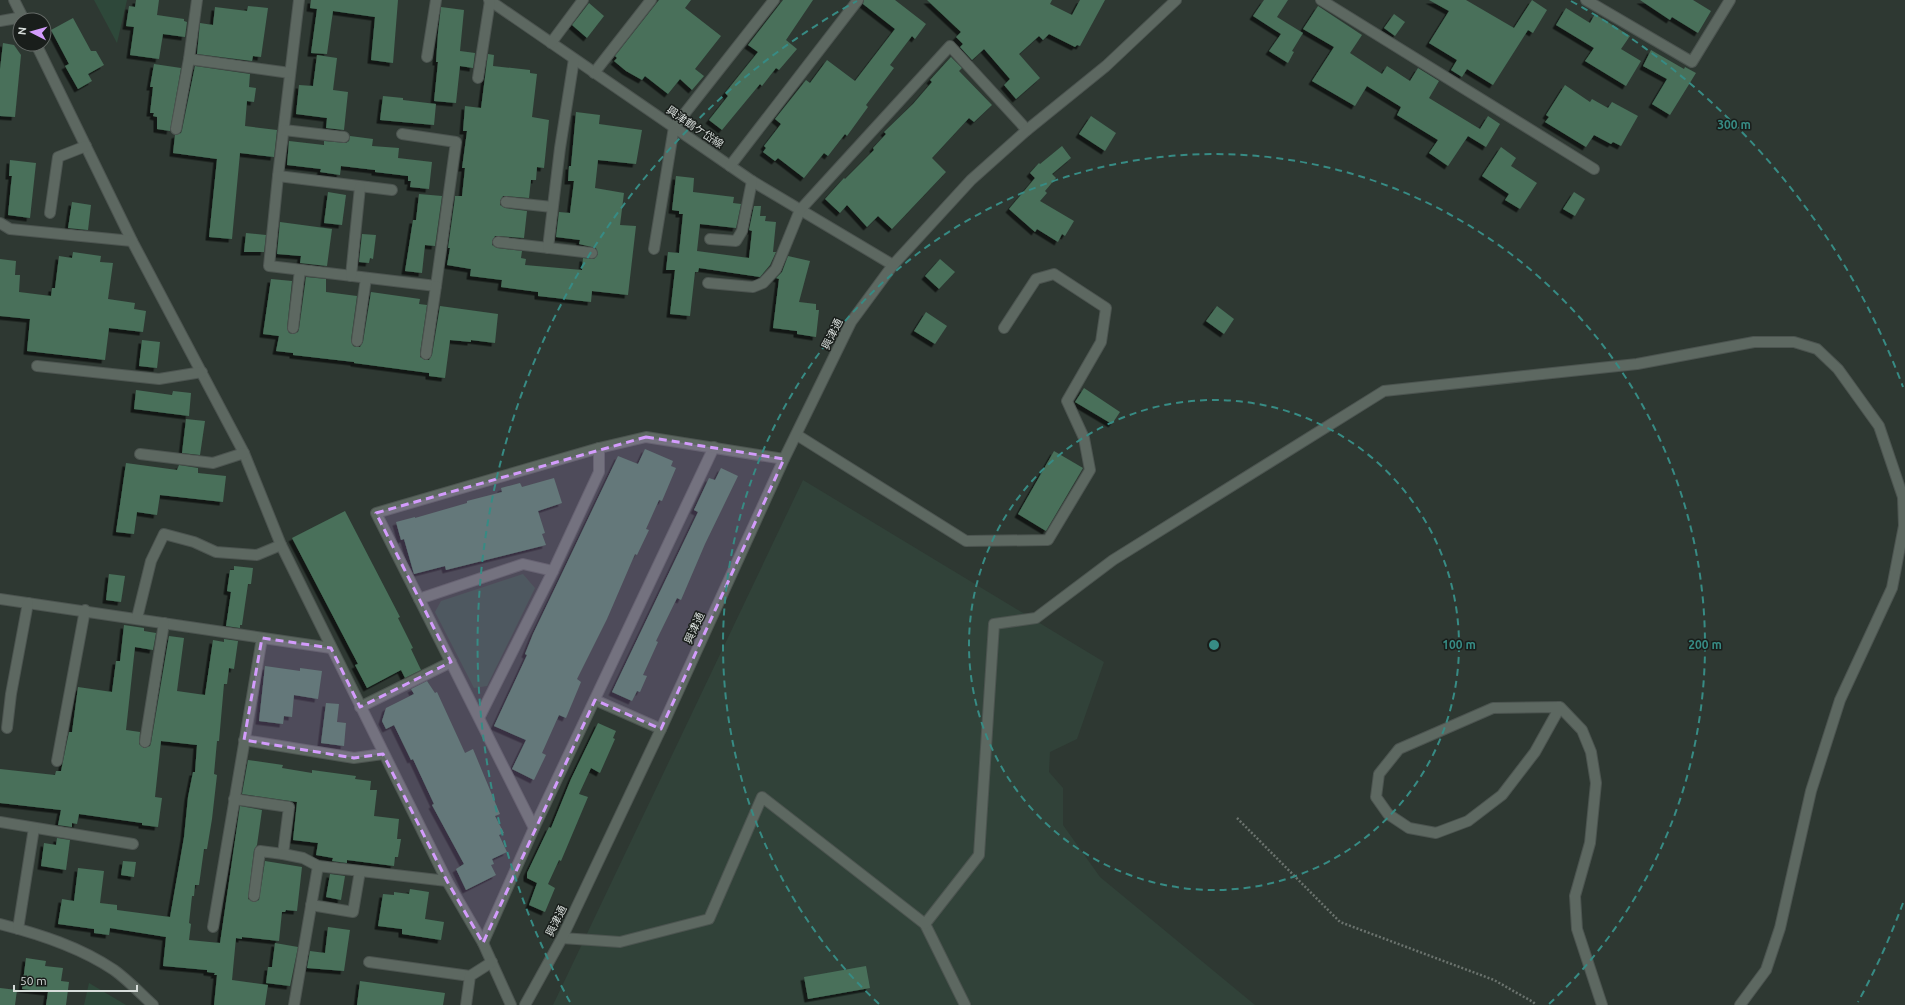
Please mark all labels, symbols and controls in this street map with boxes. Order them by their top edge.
north arrow [12,12,52,52]
text: N [16,26,28,36]
street label: 興津鶴ケ岱線 [664,104,726,150]
text: 300 m [1717,118,1751,131]
street label: 興津通 [819,317,845,351]
street label: 興津通 [682,610,706,646]
centre of rings [1207,638,1221,652]
text: 100 m [1442,638,1476,651]
text: 200 m [1688,638,1722,651]
street label: 興津通 [543,904,569,938]
scale bar [14,967,137,993]
text: 50 m [20,974,47,987]

